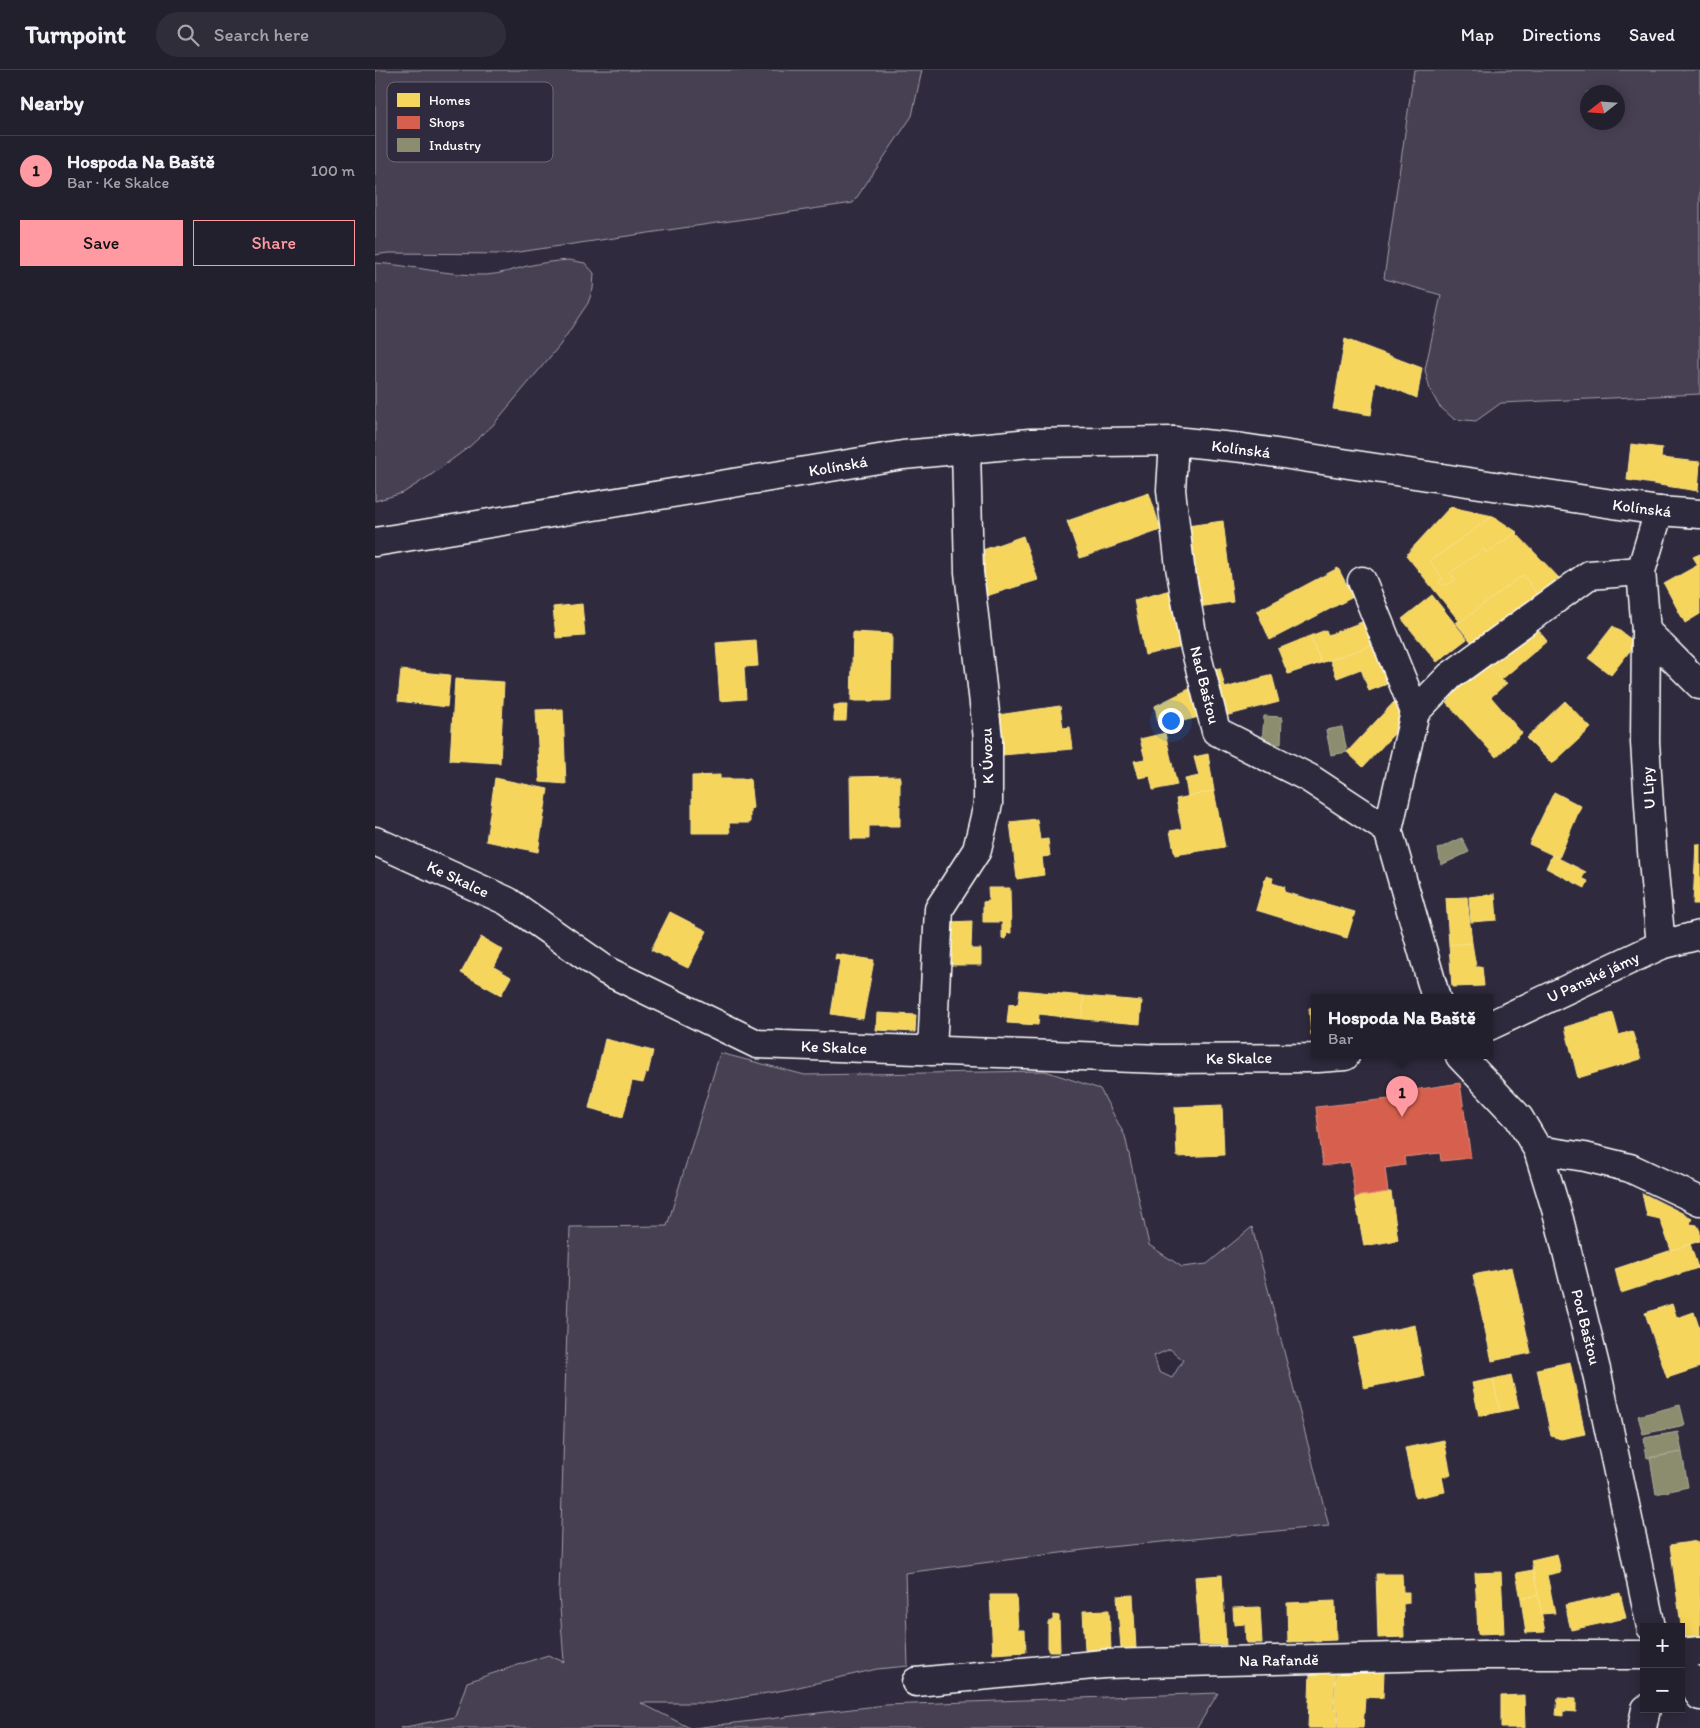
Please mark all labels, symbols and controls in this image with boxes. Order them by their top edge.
search box [156,12,506,57]
text: Turnpoint [25,20,126,49]
icon: search [174,21,202,49]
text: Search here [214,23,309,46]
text: Map [1461,24,1494,46]
text: Directions [1522,24,1601,46]
text: Saved [1629,24,1675,46]
legend [387,82,553,162]
north arrow [1580,85,1625,130]
text: Nearby [20,90,84,115]
text: Homes [429,92,471,109]
text: Shops [429,114,465,131]
text: Industry [429,137,481,154]
text: Hospoda Na Baště [67,150,215,173]
text: 1 [32,161,40,180]
text: 100 m [311,161,355,180]
text: Bar · Ke Skalce [67,173,169,192]
button: Save [20,220,183,266]
button: Share [193,220,355,266]
street label: Kolínská [1210,436,1272,462]
street label: Kolínská [807,451,869,481]
street label: Kolínská [1611,495,1673,521]
street label: Nad Baštou [1186,644,1224,726]
your location [1158,708,1184,734]
street label: K Úvozu [977,727,997,784]
street label: U Lípy [1637,766,1659,810]
street label: Ke Skalce [424,856,492,902]
street label: U Panské jámy [1544,947,1643,1007]
popup [1311,994,1493,1059]
text: Hospoda Na Baště [1328,1006,1476,1029]
text: Bar [1328,1029,1353,1048]
street label: Ke Skalce [801,1036,868,1058]
street label: Ke Skalce [1206,1048,1273,1068]
pin: 1 [1386,1076,1418,1117]
street label: Pod Baštou [1567,1287,1605,1367]
map controls [1640,1623,1685,1713]
button: + [1640,1623,1685,1668]
street label: Na Rafandě [1239,1650,1319,1670]
button: − [1640,1668,1685,1713]

